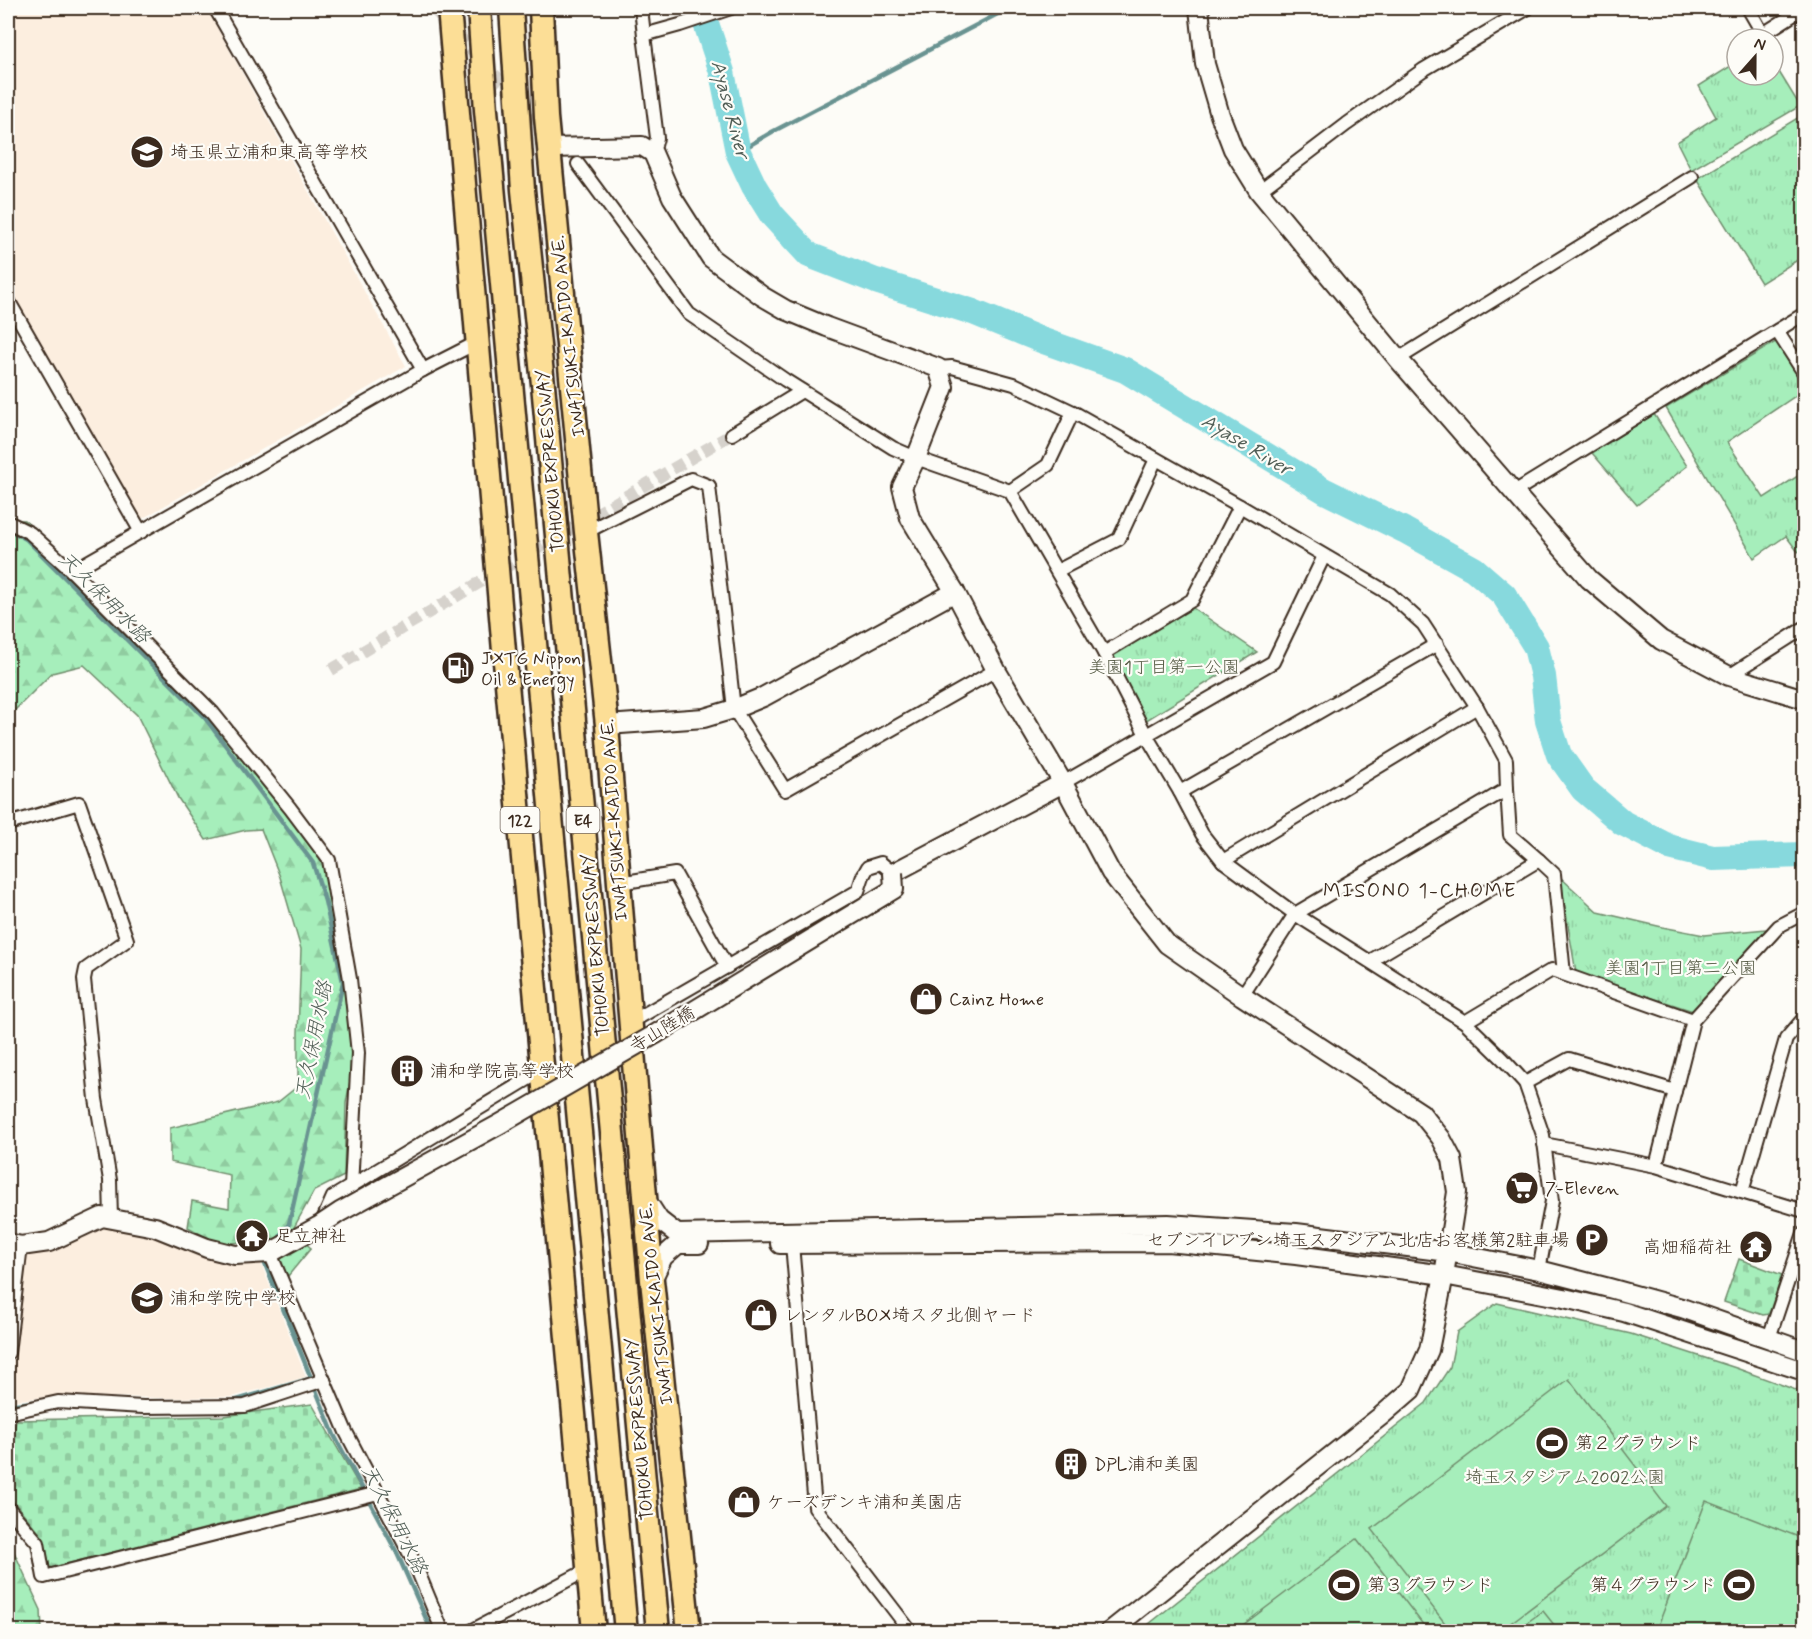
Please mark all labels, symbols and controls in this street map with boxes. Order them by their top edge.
north arrow [1725,27,1785,87]
text: N [1751,33,1769,56]
water label: Ayase River [704,57,756,164]
school or university icon: 埼玉県立浦和東高等学校 [129,134,165,170]
place label: 埼玉県立浦和東高等学校 [170,141,368,165]
street label: IWATSUKI-KAIDO AVE. [546,234,592,438]
street label: TOHOKU EXPRESSWAY [531,368,571,553]
water label: Ayase River [1196,408,1299,484]
water label: 天久保用水路 [52,546,157,651]
place label: JXTG Nippon Oil & Energy [481,647,581,693]
fuel station icon: JXTG Nippon Oil & Energy [440,650,476,686]
park label: 美園1丁目第一公園 [1088,656,1240,680]
street label: IWATSUKI-KAIDO AVE. [596,718,634,922]
road number: 122 [500,807,540,833]
road number: E4 [566,807,600,833]
street label: TOHOKU EXPRESSWAY [576,852,616,1037]
district label: MISONO 1-CHOME [1323,878,1517,905]
park label: 美園1丁目第二公園 [1605,957,1757,981]
water label: 天久保用水路 [290,978,339,1102]
shop icon: Cainz Home [908,981,944,1017]
place label: Cainz Home [949,988,1044,1012]
street label: 寺山陸橋 [625,1001,700,1059]
building icon: 浦和学院高等学校 [389,1053,425,1089]
place label: 浦和学院高等学校 [430,1060,574,1084]
supermarket icon: 7-Eleven [1504,1170,1540,1206]
place label: 7-Eleven [1545,1177,1619,1201]
street label: IWATSUKI-KAIDO AVE. [634,1202,680,1406]
temple icon: 足立神社 [234,1218,270,1254]
parking icon: セブンイレブン埼玉スタジアム北店お客様第2駐車場 [1574,1222,1610,1258]
place label: 足立神社 [275,1225,347,1249]
place label: セブンイレブン埼玉スタジアム北店お客様第2駐車場 [1147,1229,1569,1253]
temple icon: 高畑稲荷社 [1738,1229,1774,1265]
place label: 高畑稲荷社 [1643,1236,1733,1260]
school or university icon: 浦和学院中学校 [129,1280,165,1316]
place label: 浦和学院中学校 [170,1287,296,1311]
shop icon: レンタルBOX埼スタ北側ヤード [743,1297,779,1333]
place label: レンタルBOX埼スタ北側ヤード [784,1304,1036,1328]
street label: TOHOKU EXPRESSWAY [620,1336,660,1521]
sports icon: 第２グラウンド [1534,1425,1570,1461]
place label: 第２グラウンド [1575,1432,1701,1456]
building icon: DPL浦和美園 [1053,1446,1089,1482]
place label: DPL浦和美園 [1094,1453,1199,1477]
water label: 天久保用水路 [354,1460,433,1580]
park label: 埼玉スタジアム2002公園 [1465,1466,1665,1490]
shop icon: ケーズデンキ浦和美園店 [726,1484,762,1520]
place label: ケーズデンキ浦和美園店 [767,1491,964,1515]
sports icon: 第３グラウンド [1326,1567,1362,1603]
sports icon: 第４グラウンド [1721,1567,1757,1603]
place label: 第３グラウンド [1367,1574,1493,1598]
place label: 第４グラウンド [1590,1574,1716,1598]

